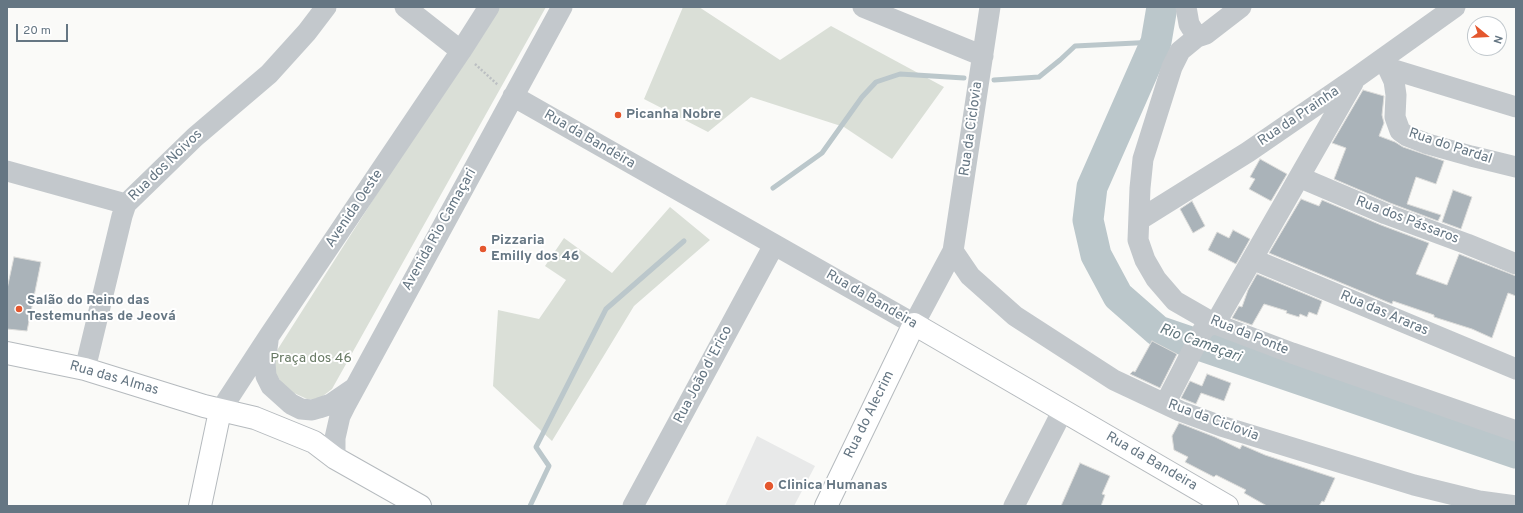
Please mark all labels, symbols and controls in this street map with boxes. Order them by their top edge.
scale bar [18,16,70,42]
north arrow [1467,16,1507,56]
text: 20 m [23,23,51,39]
text: N [1490,33,1505,45]
street label: Rua da Ciclovia [957,81,987,177]
street label: Rua da Prainha [1255,84,1343,150]
street label: Rua da Bandeira [540,107,638,173]
place label: Picanha Nobre [626,107,721,123]
marker: Picanha Nobre [613,110,623,120]
street label: Rua do Pardal [1406,126,1494,168]
street label: Rua dos Noivos [126,127,206,205]
street label: Avenida Rio Camaçari [399,166,481,294]
street label: Avenida Oeste [323,167,387,251]
street label: Rua dos Pássaros [1353,194,1461,248]
place label: Pizzaria Emilly dos 46 [491,233,579,266]
marker: Pizzaria Emilly dos 46 [478,244,488,254]
street label: Rua da Bandeira [822,267,920,333]
street label: Rua das Araras [1337,288,1431,340]
place label: Salão do Reino das Testemunhas de Jeová [27,293,176,326]
marker: Salão do Reino das Testemunhas de Jeová [14,304,24,314]
street label: Rua da Ponte [1207,313,1291,359]
water label: Rio Camaçari [1157,321,1243,367]
street label: Rua João d 'Erico [671,323,737,427]
park label: Praça dos 46 [270,351,352,367]
street label: Rua das Almas [68,358,160,400]
street label: Rua do Alecrim [842,368,898,462]
street label: Rua da Ciclovia [1165,397,1261,445]
street label: Rua da Bandeira [1102,429,1200,495]
place label: Clinica Humanas [778,478,888,494]
marker: Clinica Humanas [763,480,775,492]

